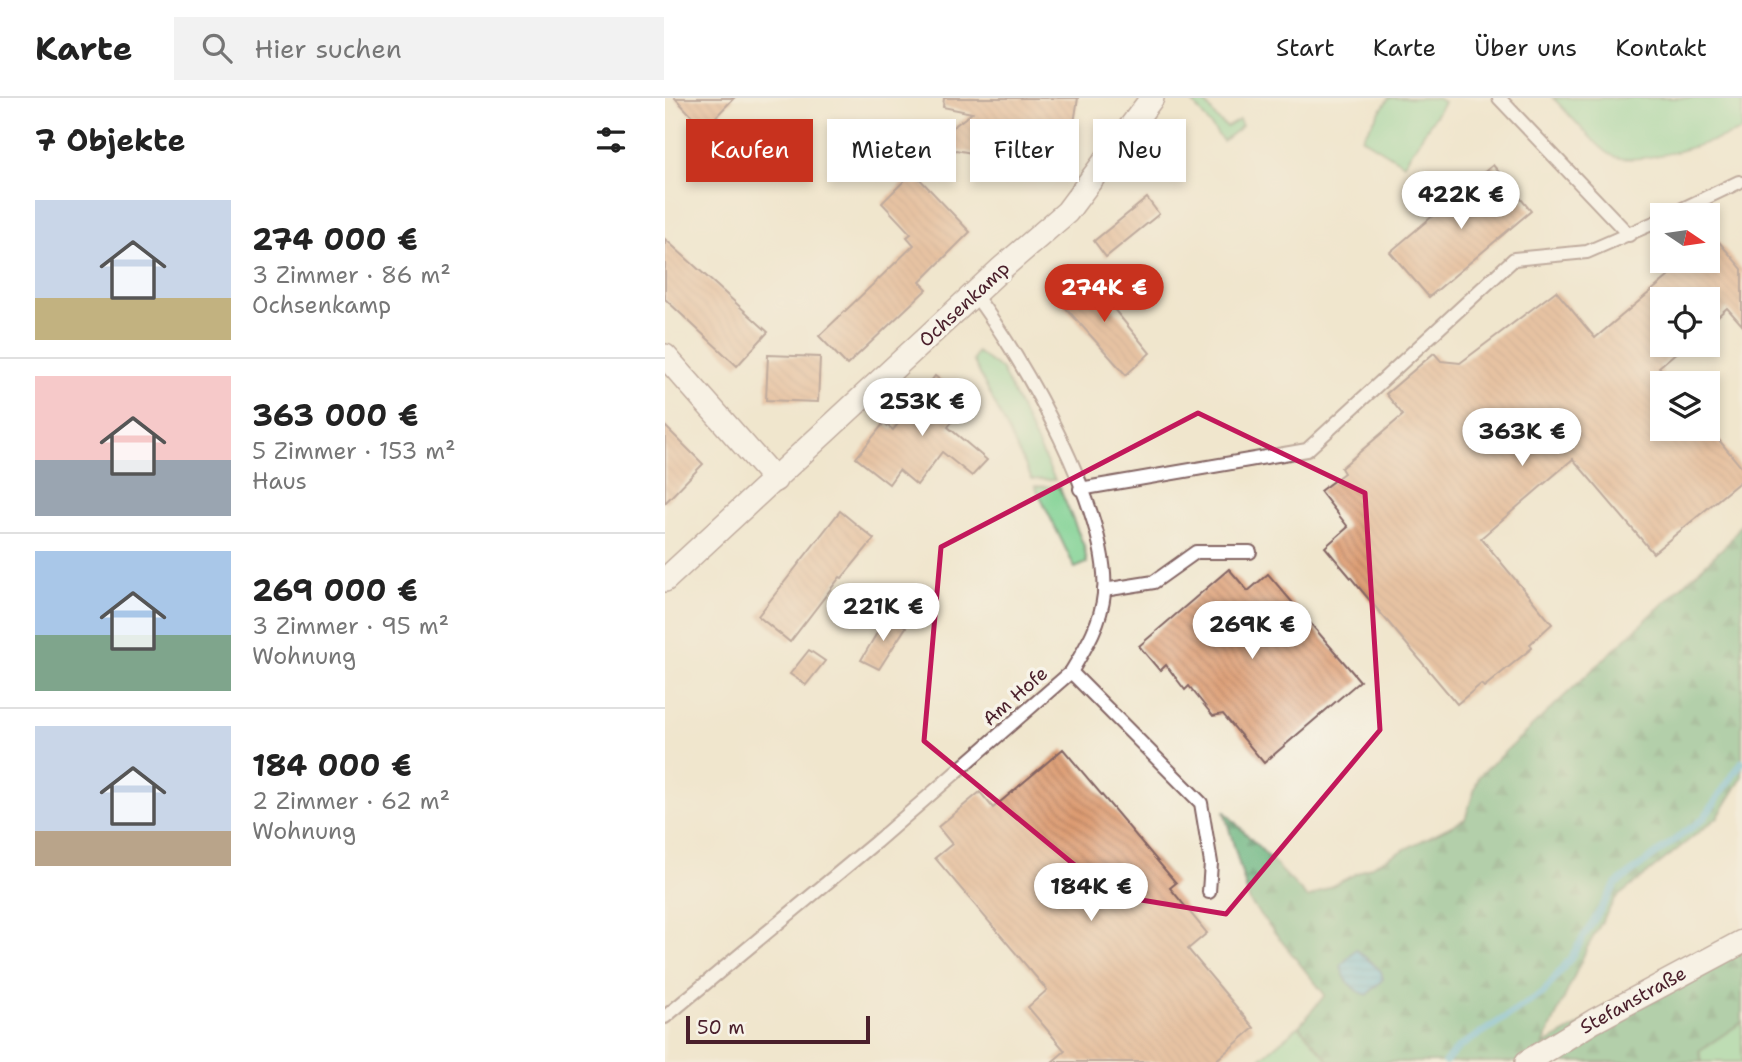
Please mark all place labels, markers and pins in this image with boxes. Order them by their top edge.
pin: 422K € [1404,172,1518,231]
pin: 274K € [1047,264,1161,324]
pin: 253K € [865,378,979,438]
pin: 363K € [1465,408,1579,468]
pin: 221K € [826,584,940,643]
pin: 269K € [1195,602,1309,661]
pin: 184K € [1034,864,1148,923]

